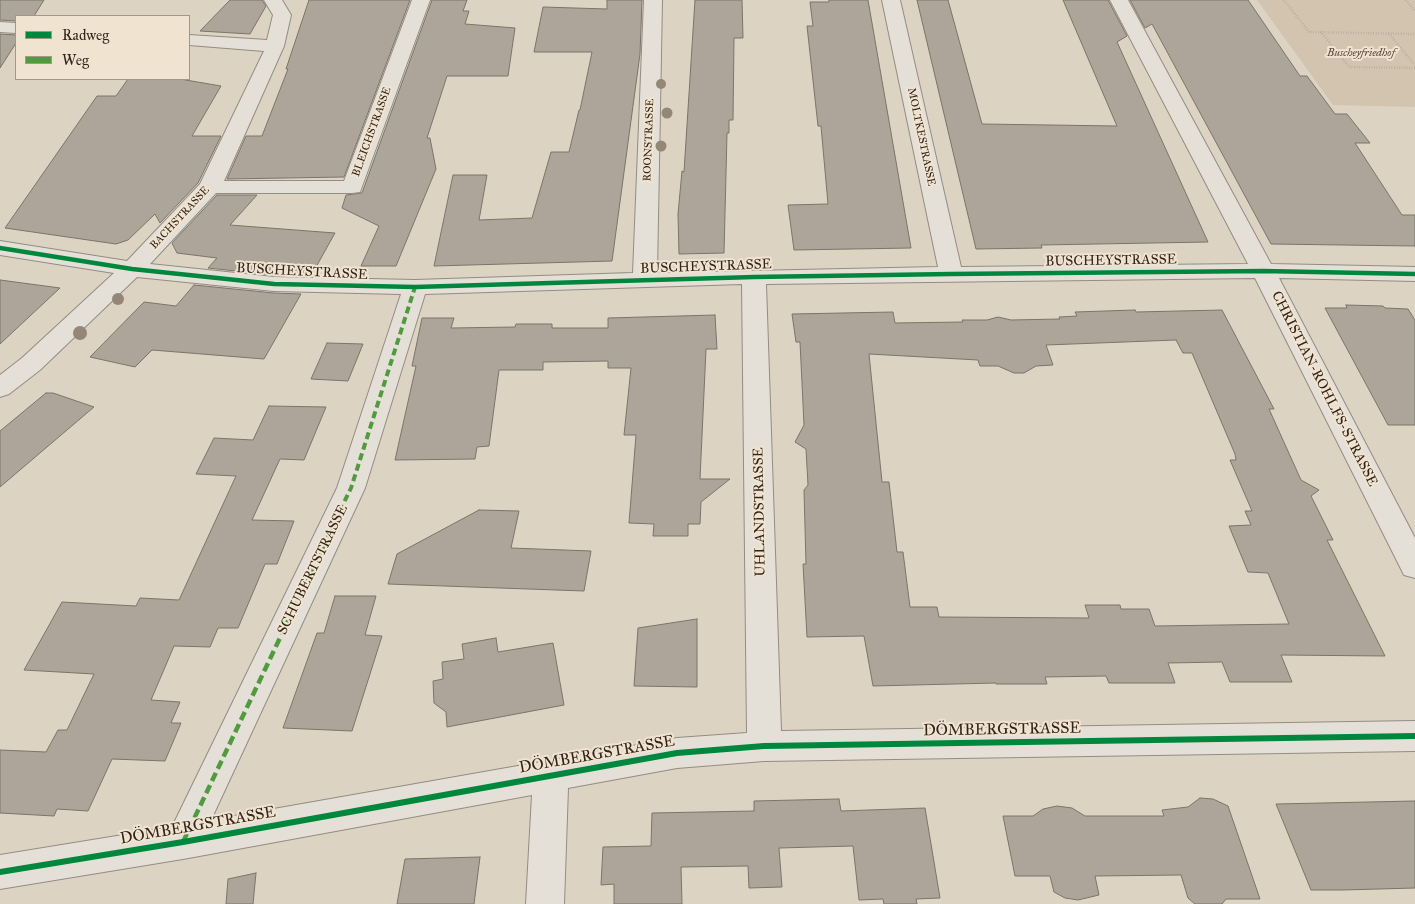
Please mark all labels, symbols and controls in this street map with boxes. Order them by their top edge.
legend [15,15,190,80]
text: Radweg [62,26,109,44]
park label: Buscheyfriedhof [1327,46,1395,60]
text: Weg [62,51,89,69]
street label: BLEICHSTRASSE [350,85,394,179]
street label: MOLTKESTRASSE [904,87,938,187]
street label: ROONSTRASSE [641,98,657,182]
street label: BACHSTRASSE [148,184,212,252]
street label: BUSCHEYSTRASSE [1045,251,1177,271]
street label: BUSCHEYSTRASSE [640,256,772,278]
street label: BUSCHEYSTRASSE [236,260,368,284]
street label: CHRISTIAN-ROHLFS-STRASSE [1267,289,1381,489]
street label: UHLANDSTRASSE [750,447,770,577]
street label: SCHUBERTSTRASSE [274,502,352,638]
street label: DÖMBERGSTRASSE [923,719,1081,741]
street label: DÖMBERGSTRASSE [518,732,676,778]
street label: DÖMBERGSTRASSE [119,803,277,849]

